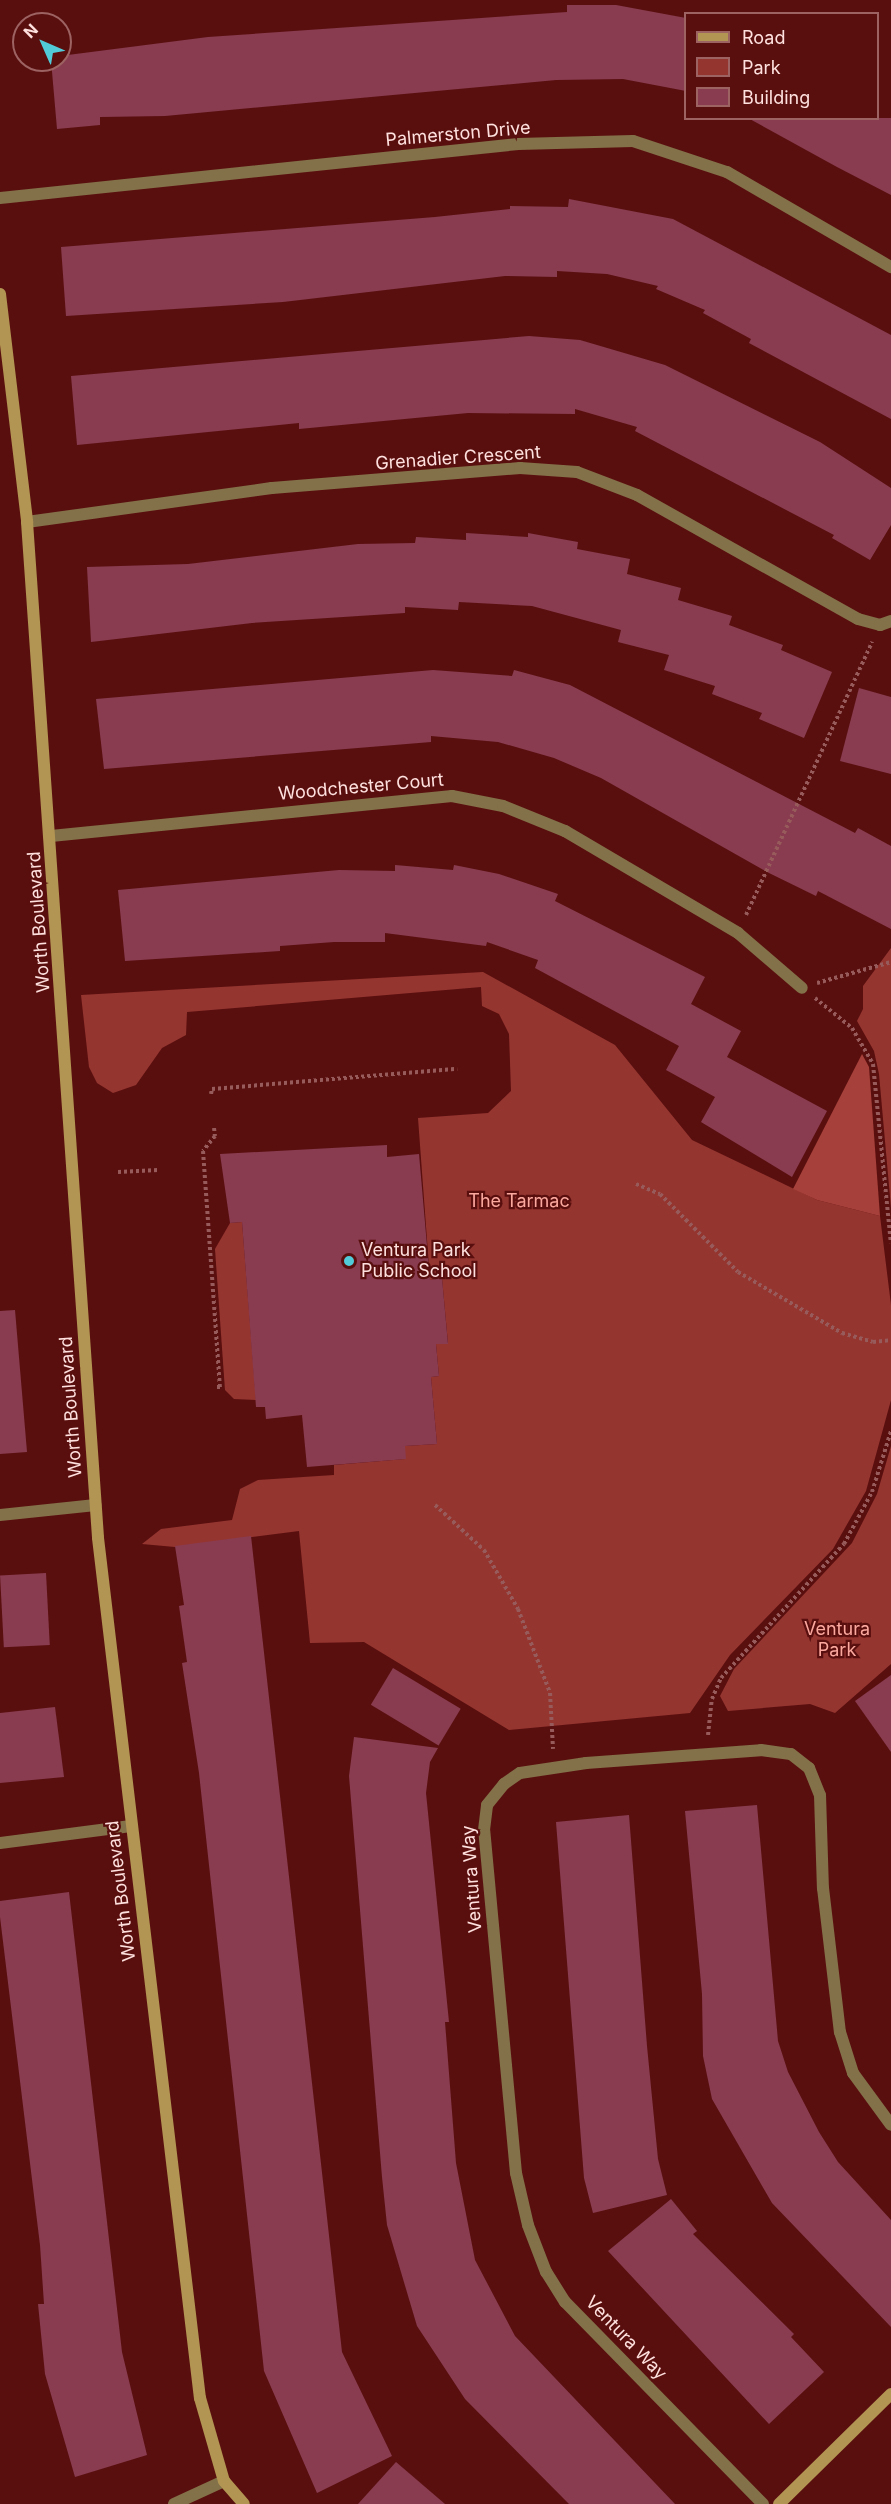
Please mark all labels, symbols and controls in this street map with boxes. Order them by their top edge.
north arrow [12,12,72,72]
legend [684,12,879,120]
text: N [19,19,42,42]
text: Road [742,27,785,48]
text: Park [742,57,781,78]
text: Building [742,87,810,108]
street label: Palmerston Drive [385,117,531,151]
street label: Grenadier Crescent [375,441,541,475]
street label: Woodchester Court [277,769,445,805]
street label: Worth Boulevard [23,851,55,993]
park label: The Tarmac [468,1190,570,1212]
place label: Ventura Park Public School [361,1240,477,1282]
marker: Ventura Park Public School [342,1254,356,1268]
street label: Worth Boulevard [55,1336,87,1478]
park label: Ventura Park [804,1619,870,1662]
street label: Worth Boulevard [102,1819,140,1963]
street label: Ventura Way [457,1824,487,1934]
street label: Ventura Way [581,2292,671,2384]

